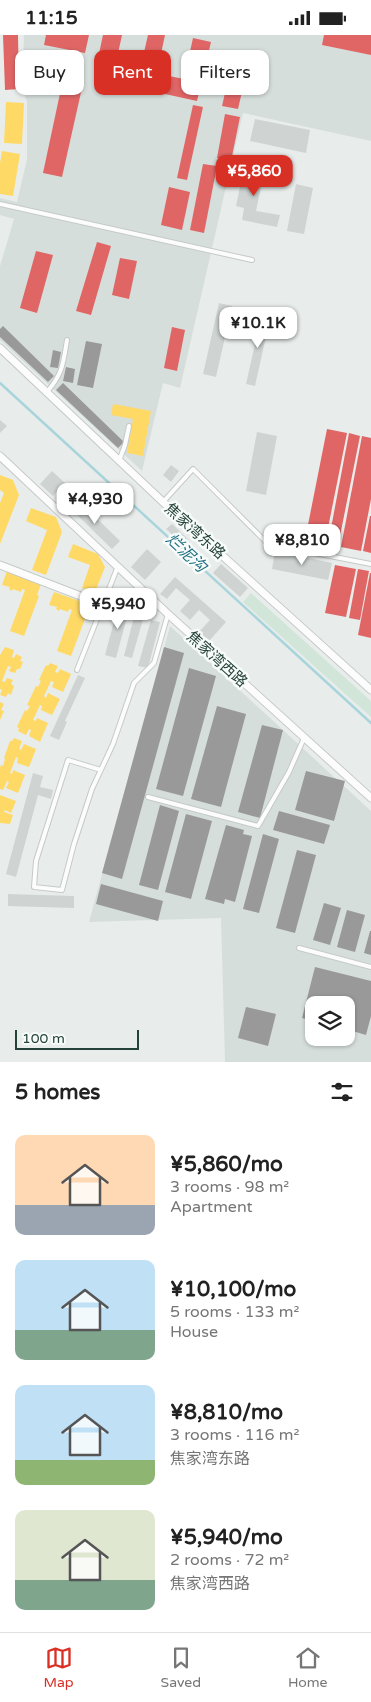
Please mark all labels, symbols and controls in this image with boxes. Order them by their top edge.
text: 11:15 [25,7,78,29]
chip: Buy [15,50,84,95]
chip: Rent [94,50,171,95]
chip: Filters [181,50,269,95]
pin: ¥5,860 [213,155,295,197]
text: ¥5,860 [227,161,281,181]
pin: ¥10.1K [217,307,299,349]
text: ¥10.1K [230,313,286,333]
pin: ¥4,930 [54,483,136,525]
text: ¥4,930 [68,489,122,509]
street label: 焦家湾东路 [161,499,229,563]
pin: ¥8,810 [261,523,343,566]
water label: 烂泥沟 [162,529,212,578]
text: ¥8,810 [275,530,329,550]
pin: ¥5,940 [77,587,159,630]
text: ¥5,940 [91,594,145,614]
street label: 焦家湾西路 [183,627,251,691]
map controls [305,996,355,1046]
button: layers [305,996,355,1046]
scale bar [15,1027,139,1050]
text: 100 m [22,1030,65,1047]
icon: filters [328,1078,356,1106]
text: 5 homes [15,1080,100,1105]
text: ¥5,860/mo [170,1152,283,1177]
icon: home [55,1155,115,1215]
text: 3 rooms · 98 m² [170,1177,289,1197]
text: Apartment [170,1197,253,1217]
text: ¥10,100/mo [170,1277,296,1302]
icon: home [55,1280,115,1340]
text: 5 rooms · 133 m² [170,1302,299,1322]
text: House [170,1322,218,1342]
text: ¥8,810/mo [170,1400,283,1425]
icon: home [55,1405,115,1465]
text: 3 rooms · 116 m² [170,1425,299,1445]
text: 焦家湾东路 [170,1449,250,1469]
text: ¥5,940/mo [170,1525,283,1550]
icon: home [55,1530,115,1590]
text: 2 rooms · 72 m² [170,1550,289,1570]
text: 焦家湾西路 [170,1574,250,1594]
tab: Map [43,1644,74,1691]
tab: Saved [161,1644,201,1691]
tab: Home [288,1644,328,1691]

